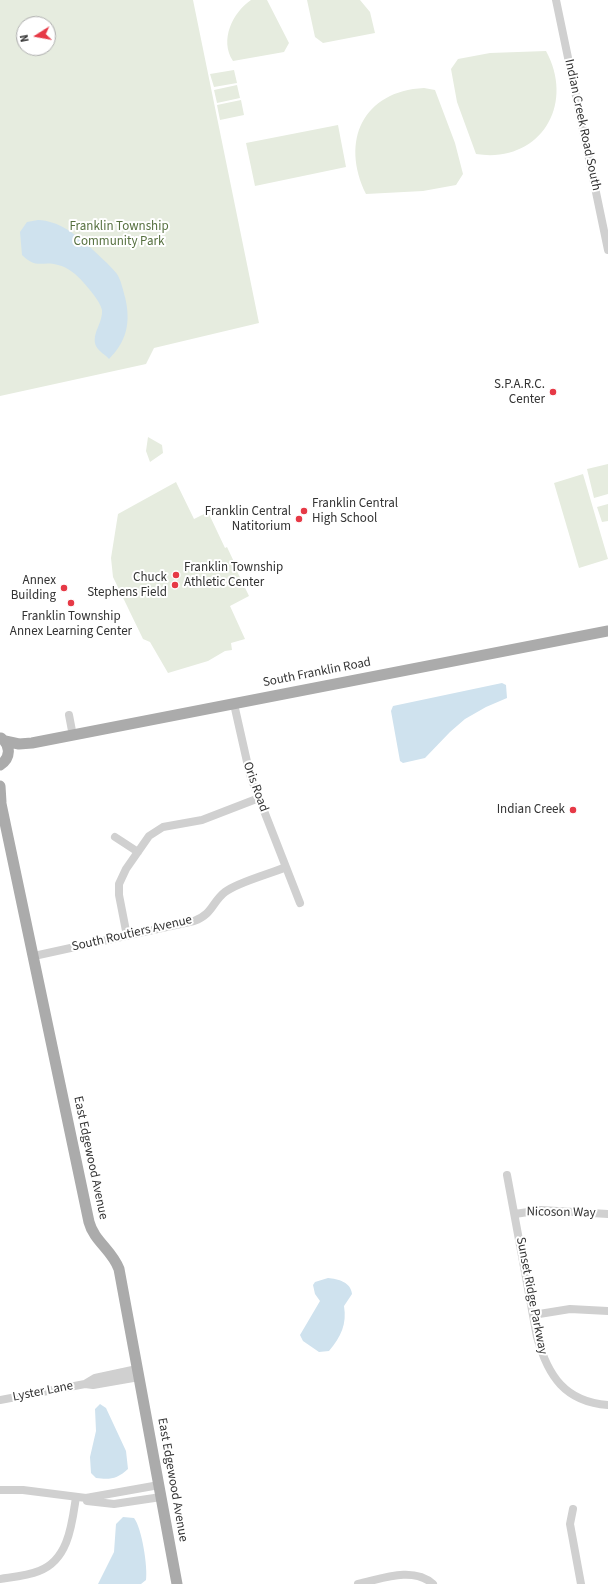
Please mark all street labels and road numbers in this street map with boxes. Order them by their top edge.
street label: Indian Creek Road South [560,58,604,192]
street label: South Franklin Road [262,655,372,691]
street label: Oris Road [239,760,271,814]
street label: South Routiers Avenue [70,913,194,955]
street label: East Edgewood Avenue [69,1095,111,1221]
street label: Nicoson Way [526,1205,596,1221]
street label: Sunset Ridge Parkway [512,1236,550,1356]
street label: Lyster Lane [11,1378,75,1406]
street label: East Edgewood Avenue [153,1417,191,1543]

